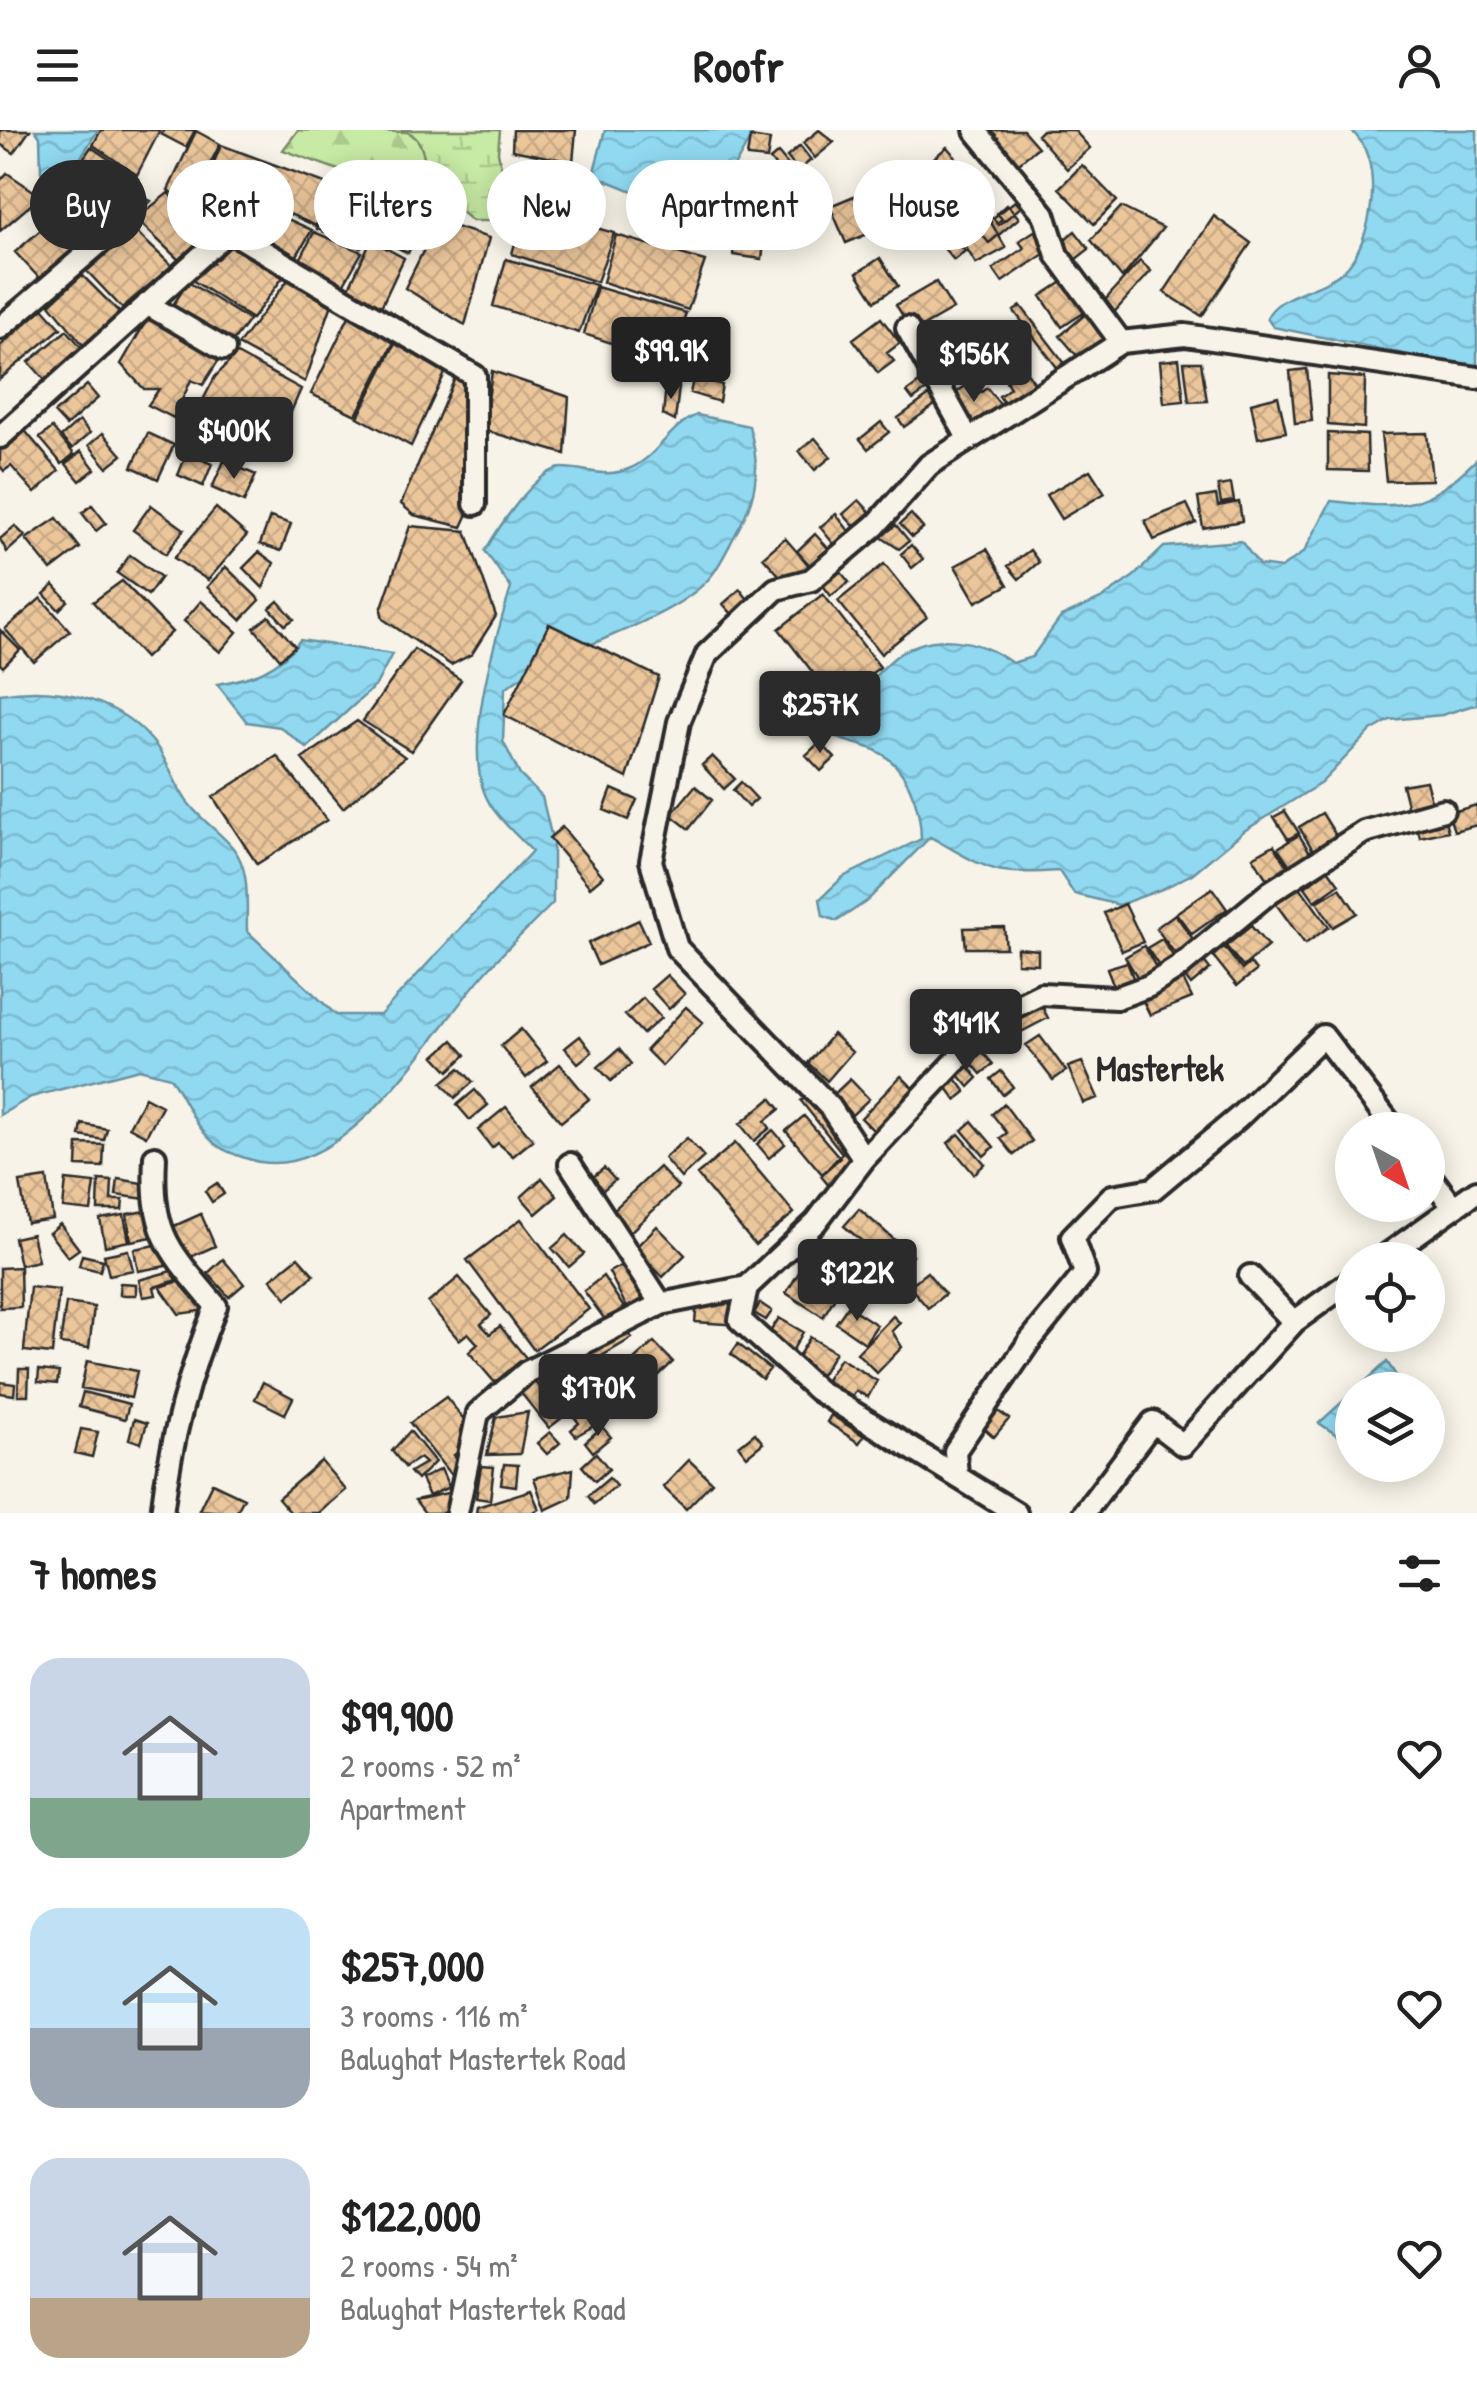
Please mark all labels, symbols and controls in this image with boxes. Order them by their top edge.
text: Roofr [693,35,784,96]
icon: menu [30,38,85,93]
icon: person [1392,38,1447,93]
chip: Buy [30,160,147,250]
chip: Rent [167,160,294,250]
chip: Filters [314,160,467,250]
chip: New [487,160,606,250]
chip: Apartment [626,160,833,250]
chip: House [853,160,995,250]
pin: $99.9K [590,317,752,402]
pin: $156K [904,320,1044,405]
text: $99.9K [633,328,709,371]
text: $156K [939,331,1009,374]
pin: $400K [164,397,304,482]
text: $400K [197,408,271,451]
pin: $257K [750,671,890,756]
text: $257K [781,682,859,725]
pin: $141K [896,989,1036,1074]
text: $141K [932,1000,1000,1043]
district label: Mastertek [1096,1045,1224,1092]
north arrow [1335,1112,1445,1222]
map controls [1335,1112,1445,1482]
pin: $122K [787,1239,927,1324]
button: locate [1335,1242,1445,1352]
text: $122K [820,1250,894,1293]
pin: $170K [528,1354,668,1439]
text: $170K [561,1365,635,1408]
button: layers [1335,1372,1445,1482]
text: 7 homes [30,1545,156,1602]
icon: filters [1392,1546,1447,1601]
text: $99,900 [340,1687,454,1744]
icon: home [110,1698,230,1818]
icon: heart [1392,1731,1447,1786]
text: 2 rooms · 52 m² [340,1744,521,1787]
text: Apartment [340,1787,465,1830]
text: $257,000 [340,1937,484,1994]
icon: home [110,1948,230,2068]
icon: heart [1392,1981,1447,2036]
text: 3 rooms · 116 m² [340,1994,528,2037]
text: Balughat Mastertek Road [340,2037,625,2080]
text: $122,000 [340,2187,481,2244]
icon: home [110,2198,230,2318]
icon: heart [1392,2231,1447,2286]
text: 2 rooms · 54 m² [340,2244,518,2287]
text: Balughat Mastertek Road [340,2287,625,2330]

